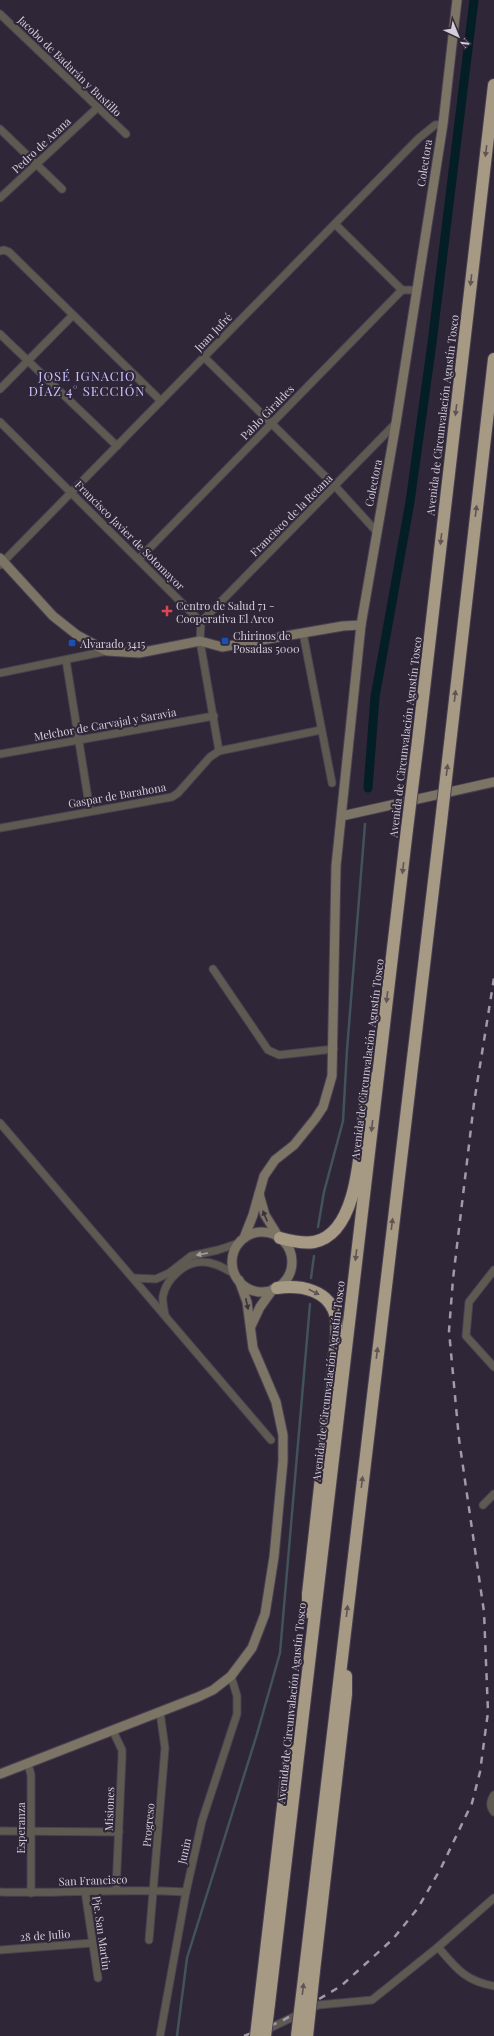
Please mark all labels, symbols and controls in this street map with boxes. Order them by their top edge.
street label: Jacobo de Badarán y Bustillo [14,12,125,120]
north arrow [438,16,478,56]
text: N [457,35,473,52]
street label: Pedro de Arana [8,113,74,176]
street label: Colectora [413,138,435,188]
one-way arrow [483,145,489,157]
one-way arrow [468,274,474,286]
street label: Juan Jufré [190,309,235,355]
street label: Avenida de Circunvalación Agustín Tosco [422,314,462,517]
district label: JOSÉ IGNACIO DÍAZ 4° SECCIÓN [28,367,146,399]
street label: Pablo Giraldes [237,381,297,443]
one-way arrow [453,404,459,416]
street label: Colectora [361,458,385,508]
street label: Francisco de la Retana [247,470,336,559]
street label: Francisco Javier de Sotomayor [72,477,188,593]
one-way arrow [473,505,480,517]
one-way arrow [438,533,444,545]
place label: Centro de Salud 71 - Cooperativa El Arco [176,598,275,626]
marker: Centro de Salud 71 - Cooperativa El Arco [161,605,173,617]
place label: Chirinos de Posadas 5000 [233,628,300,656]
place label: Alvarado 3415 [79,636,146,651]
marker: Chirinos de Posadas 5000 [220,636,230,646]
street label: Avenida de Circunvalación Agustín Tosco [385,636,425,839]
marker: Alvarado 3415 [67,638,77,648]
one-way arrow [452,690,458,702]
street label: Melchor de Carvajal y Saravia [33,704,178,744]
one-way arrow [443,764,450,776]
street label: Gaspar de Barahona [67,779,168,811]
one-way arrow [400,862,406,874]
street label: Avenida de Circunvalación Agustín Tosco [347,958,387,1161]
one-way arrow [384,991,391,1003]
one-way arrow [369,1120,375,1132]
one-way arrow [262,1209,268,1221]
one-way arrow [389,1218,395,1230]
one-way arrow [353,1249,359,1261]
one-way arrow [196,1251,208,1257]
street label: Avenida de Circunvalación Agustín Tosco [308,1280,348,1483]
one-way arrow [309,1288,320,1295]
one-way arrow [244,1298,250,1310]
one-way arrow [374,1347,380,1359]
one-way arrow [359,1476,365,1488]
street label: Avenida de Circunvalación Agustín Tosco [273,1602,309,1805]
one-way arrow [344,1605,350,1617]
street label: Misiones [101,1787,117,1831]
street label: Esperanza [13,1802,28,1854]
street label: Progreso [139,1802,157,1848]
street label: Junin [174,1836,194,1866]
street label: San Francisco [58,1871,128,1889]
street label: Pje. San Martin [89,1895,115,1971]
street label: 28 de Julio [19,1926,71,1944]
one-way arrow [300,1983,306,1995]

